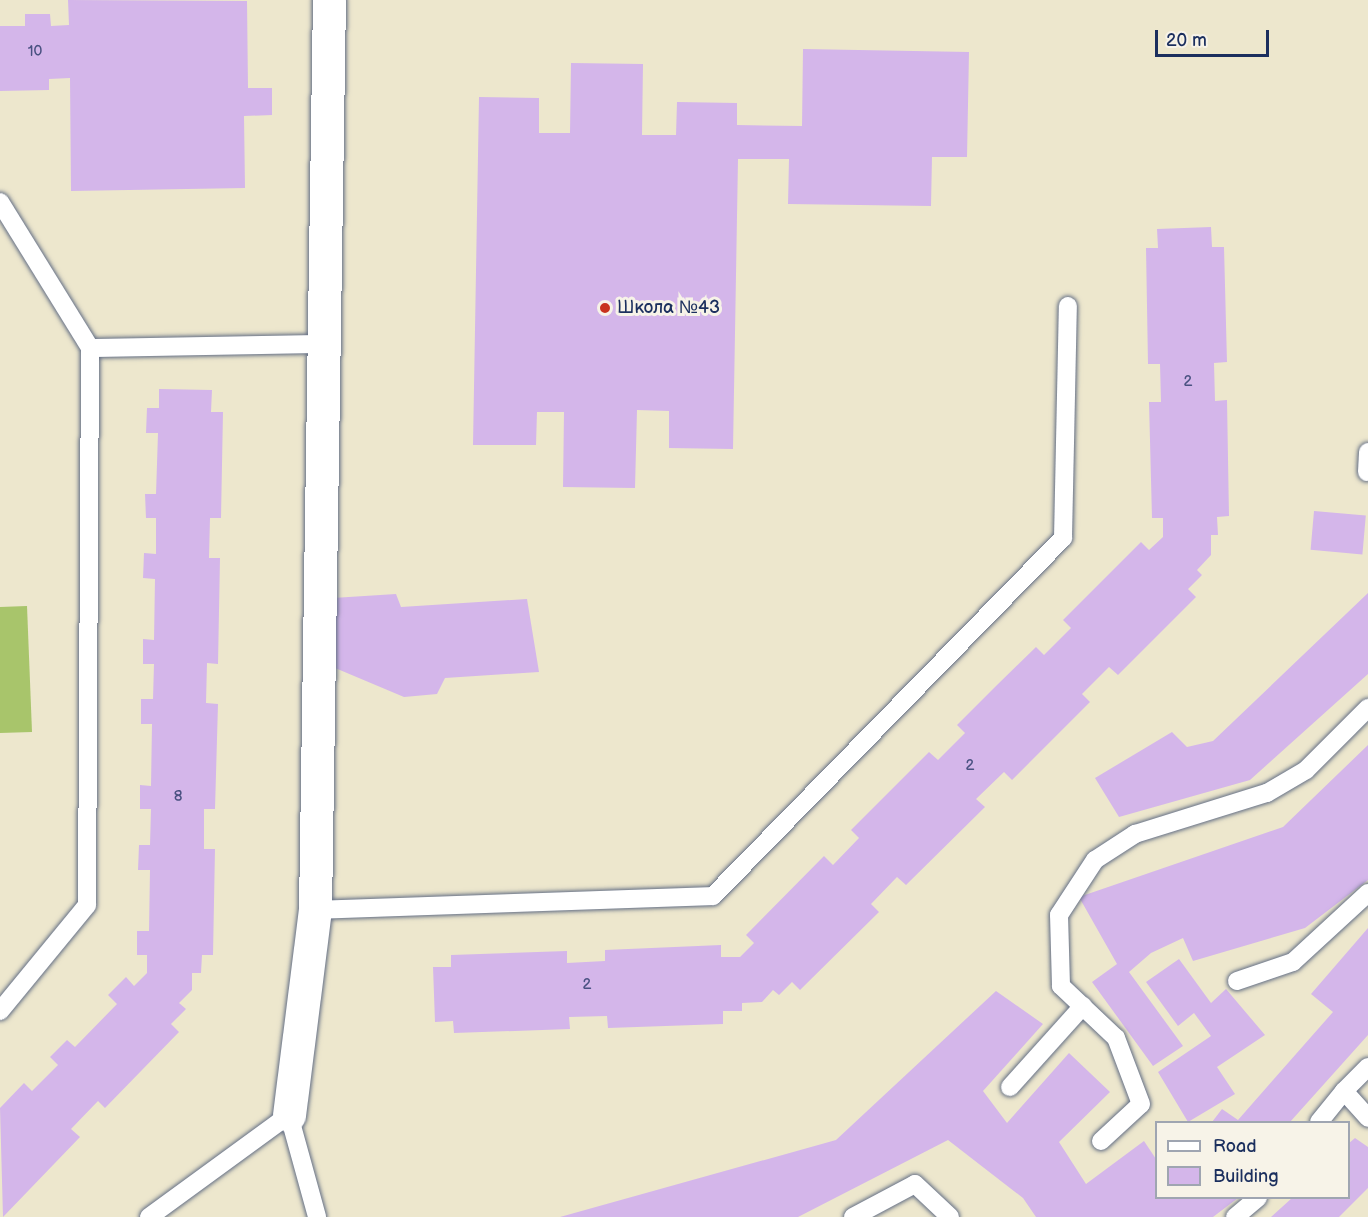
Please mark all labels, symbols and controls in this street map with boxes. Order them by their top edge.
scale bar [1158,18,1272,56]
text: 20 m [1166,30,1207,51]
house number: 10 [28,43,42,61]
place label: Школа №43 [617,297,720,319]
marker: Школа №43 [598,301,612,315]
house number: 2 [1184,373,1192,391]
house number: 2 [966,757,974,775]
house number: 8 [174,788,182,806]
house number: 2 [583,976,591,994]
legend [1155,1121,1350,1199]
text: Road [1213,1136,1257,1157]
text: Building [1213,1166,1279,1187]

